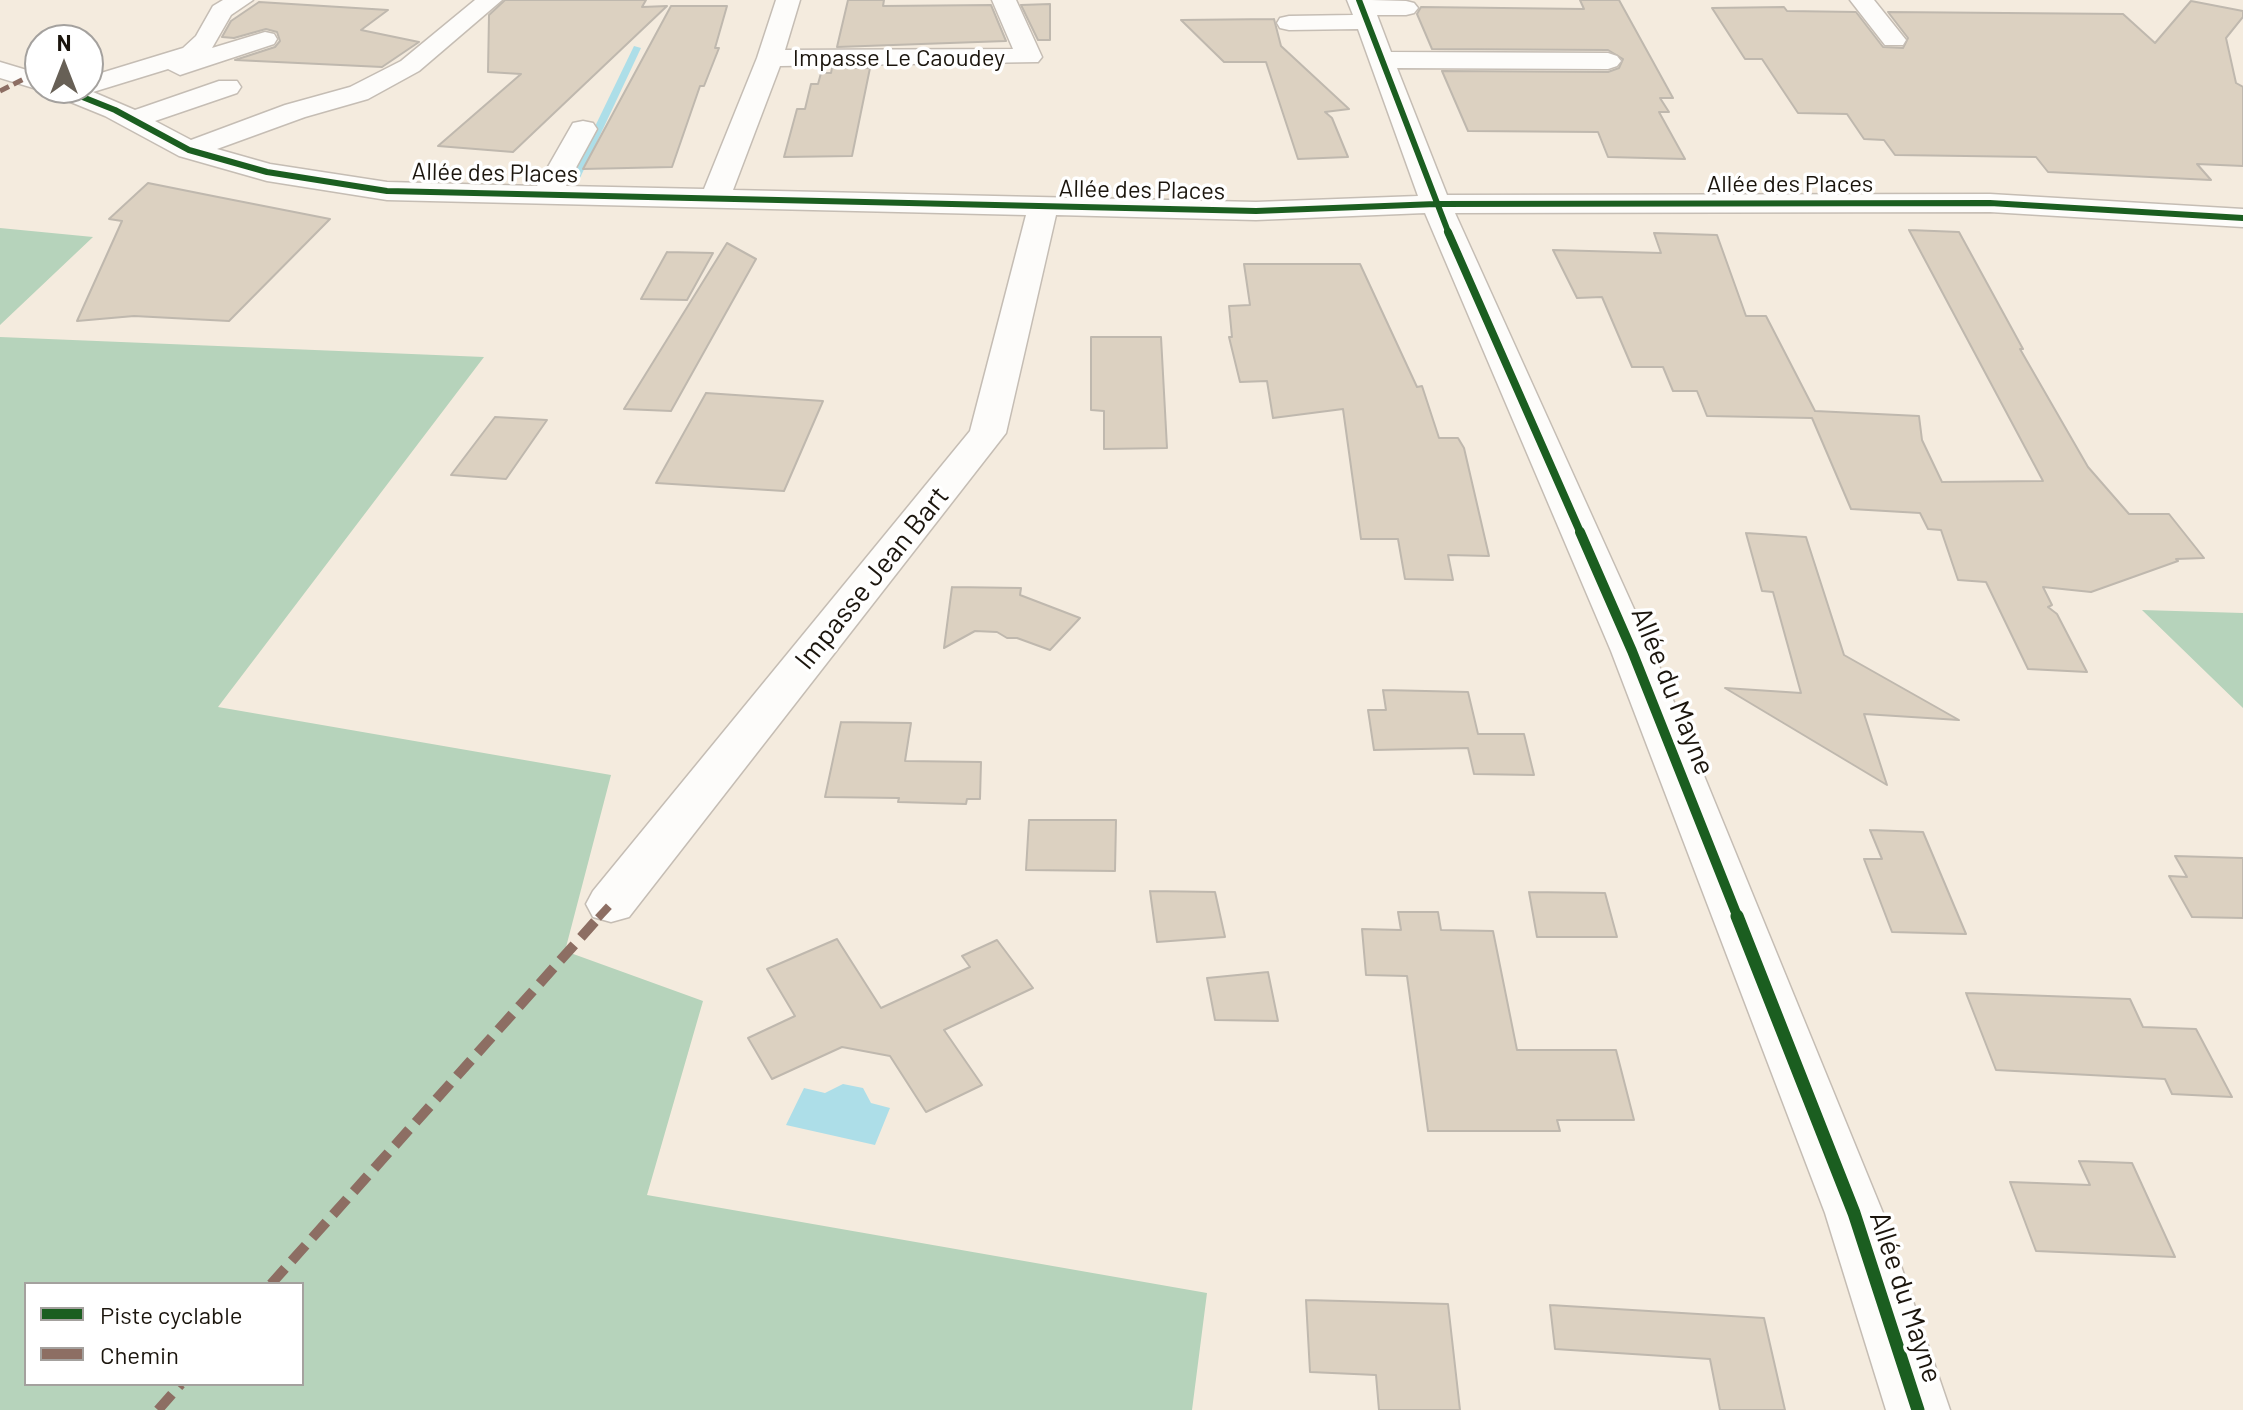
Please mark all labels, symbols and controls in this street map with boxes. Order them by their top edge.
north arrow [24,24,104,104]
text: N [57,29,71,55]
street label: Impasse Le Caoudey [793,44,1005,72]
street label: Allée des Places [411,157,579,189]
street label: Allée des Places [1707,170,1873,198]
street label: Allée des Places [1058,174,1226,206]
street label: Impasse Jean Bart [788,480,956,676]
street label: Allée du Mayne [1624,602,1722,780]
street label: Allée du Mayne [1863,1207,1949,1387]
legend [24,1282,304,1386]
text: Piste cyclable [100,1300,243,1329]
text: Chemin [100,1340,179,1369]

